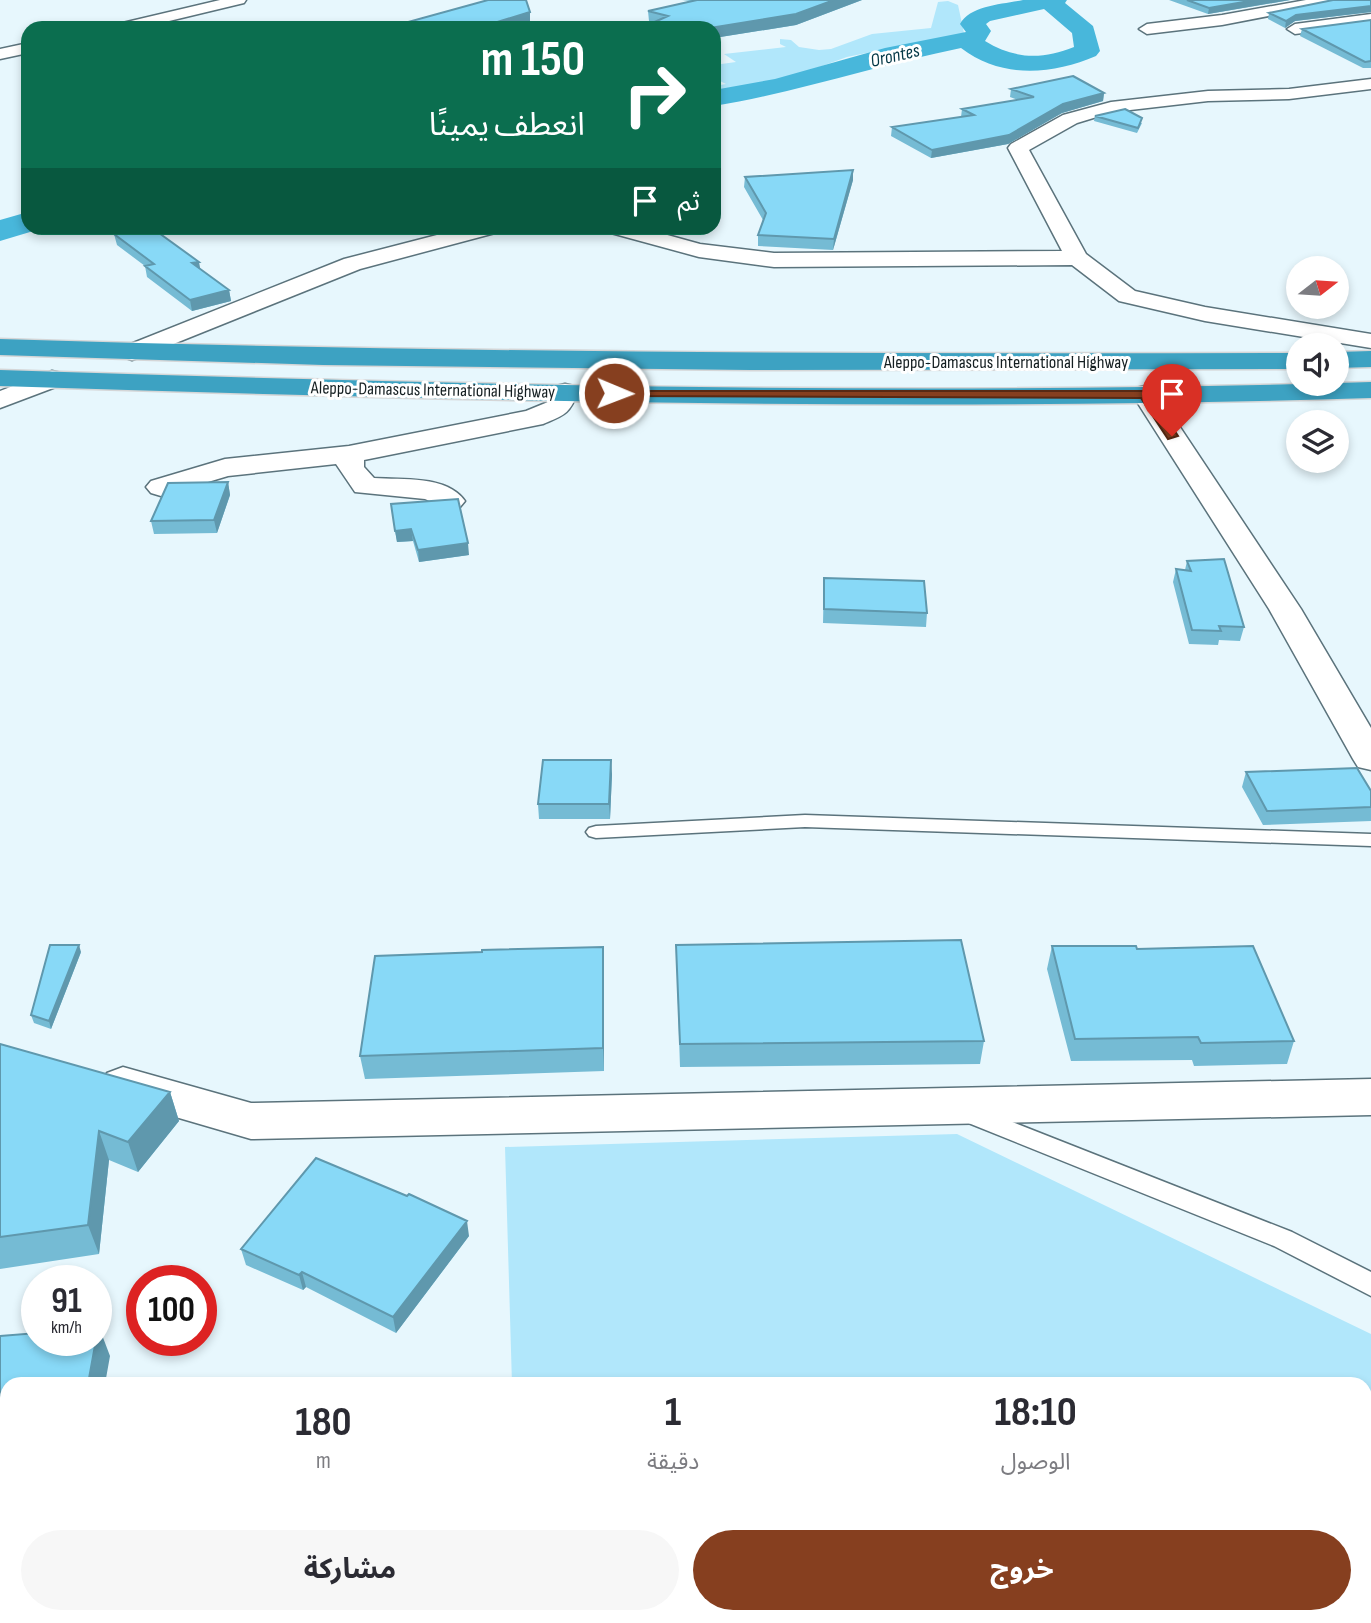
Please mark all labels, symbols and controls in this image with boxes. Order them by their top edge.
text: 150 m [481,31,585,90]
water label: Orontes [868,39,922,73]
icon: right [609,49,700,140]
text: انعطف يمينًا [429,106,585,145]
icon: arrive [626,182,664,220]
text: ثم [678,187,700,218]
north arrow [1286,256,1349,318]
map controls [1286,256,1349,473]
button: sound [1286,333,1349,396]
street label: Aleppo-Damascus International Highway [883,352,1128,373]
position arrow [577,356,651,430]
pin [1142,364,1202,436]
icon: arrive [1153,375,1191,413]
street label: Aleppo-Damascus International Highway [310,377,555,403]
button: layers [1286,410,1349,473]
speed limit sign: 100 [126,1265,217,1356]
text: 91 [51,1280,82,1323]
text: km/h [51,1317,82,1338]
text: 1 [665,1387,681,1438]
text: 18:10 [995,1387,1077,1438]
text: 180 [295,1397,352,1448]
text: m [316,1447,331,1475]
text: دقيقة [647,1448,699,1476]
text: الوصول [1001,1448,1071,1476]
button: مشاركة [21,1530,679,1610]
button: خروج [693,1530,1351,1610]

